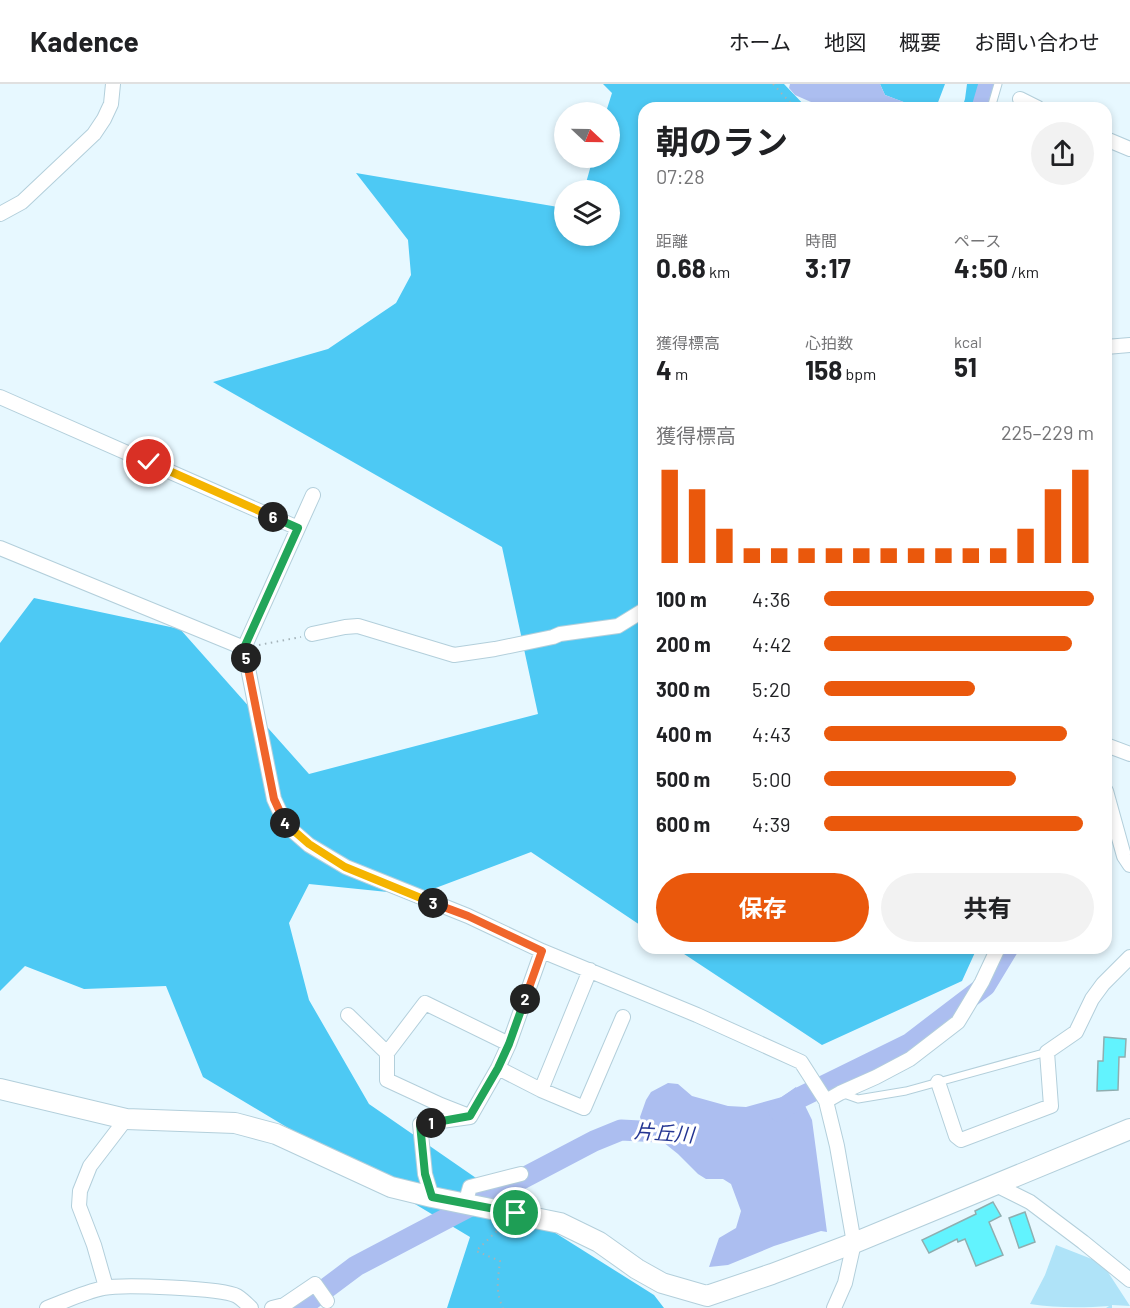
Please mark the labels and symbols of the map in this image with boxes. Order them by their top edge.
north arrow [554,102,620,168]
pin [123,436,174,487]
pin: 6 [258,502,288,532]
pin: 5 [231,643,261,673]
pin: 4 [270,808,300,838]
pin: 3 [418,888,448,918]
pin: 2 [510,984,540,1014]
pin: 1 [416,1108,446,1138]
water label: 片丘川 [633,1118,697,1146]
pin [490,1187,541,1238]

